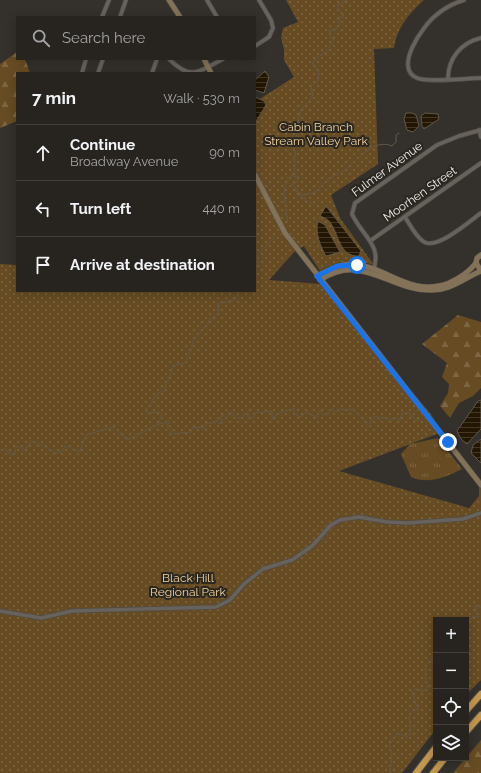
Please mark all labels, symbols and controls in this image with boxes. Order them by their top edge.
search box [16,16,256,60]
icon: search [30,27,52,49]
text: Search here [62,29,145,47]
text: 7 min [32,88,76,108]
text: Walk · 530 m [163,91,240,106]
park label: Cabin Branch Stream Valley Park [264,120,368,148]
text: Continue [70,136,135,154]
street label: Fulmer Avenue [349,139,425,199]
icon: ahead [32,142,54,164]
text: 90 m [209,145,240,160]
text: Broadway Avenue [70,154,178,169]
street label: Moorhen Street [381,164,459,224]
icon: left [32,198,54,220]
text: Turn left [70,200,131,218]
text: 440 m [203,201,240,216]
icon: arrive [32,254,54,276]
text: Arrive at destination [70,256,215,274]
route start [348,256,366,274]
route end [439,433,457,451]
park label: Black Hill Regional Park [150,571,227,599]
map controls [433,617,469,761]
button: + [433,617,469,653]
button: − [433,653,469,689]
button: locate [433,689,469,725]
button: layers [433,725,469,761]

